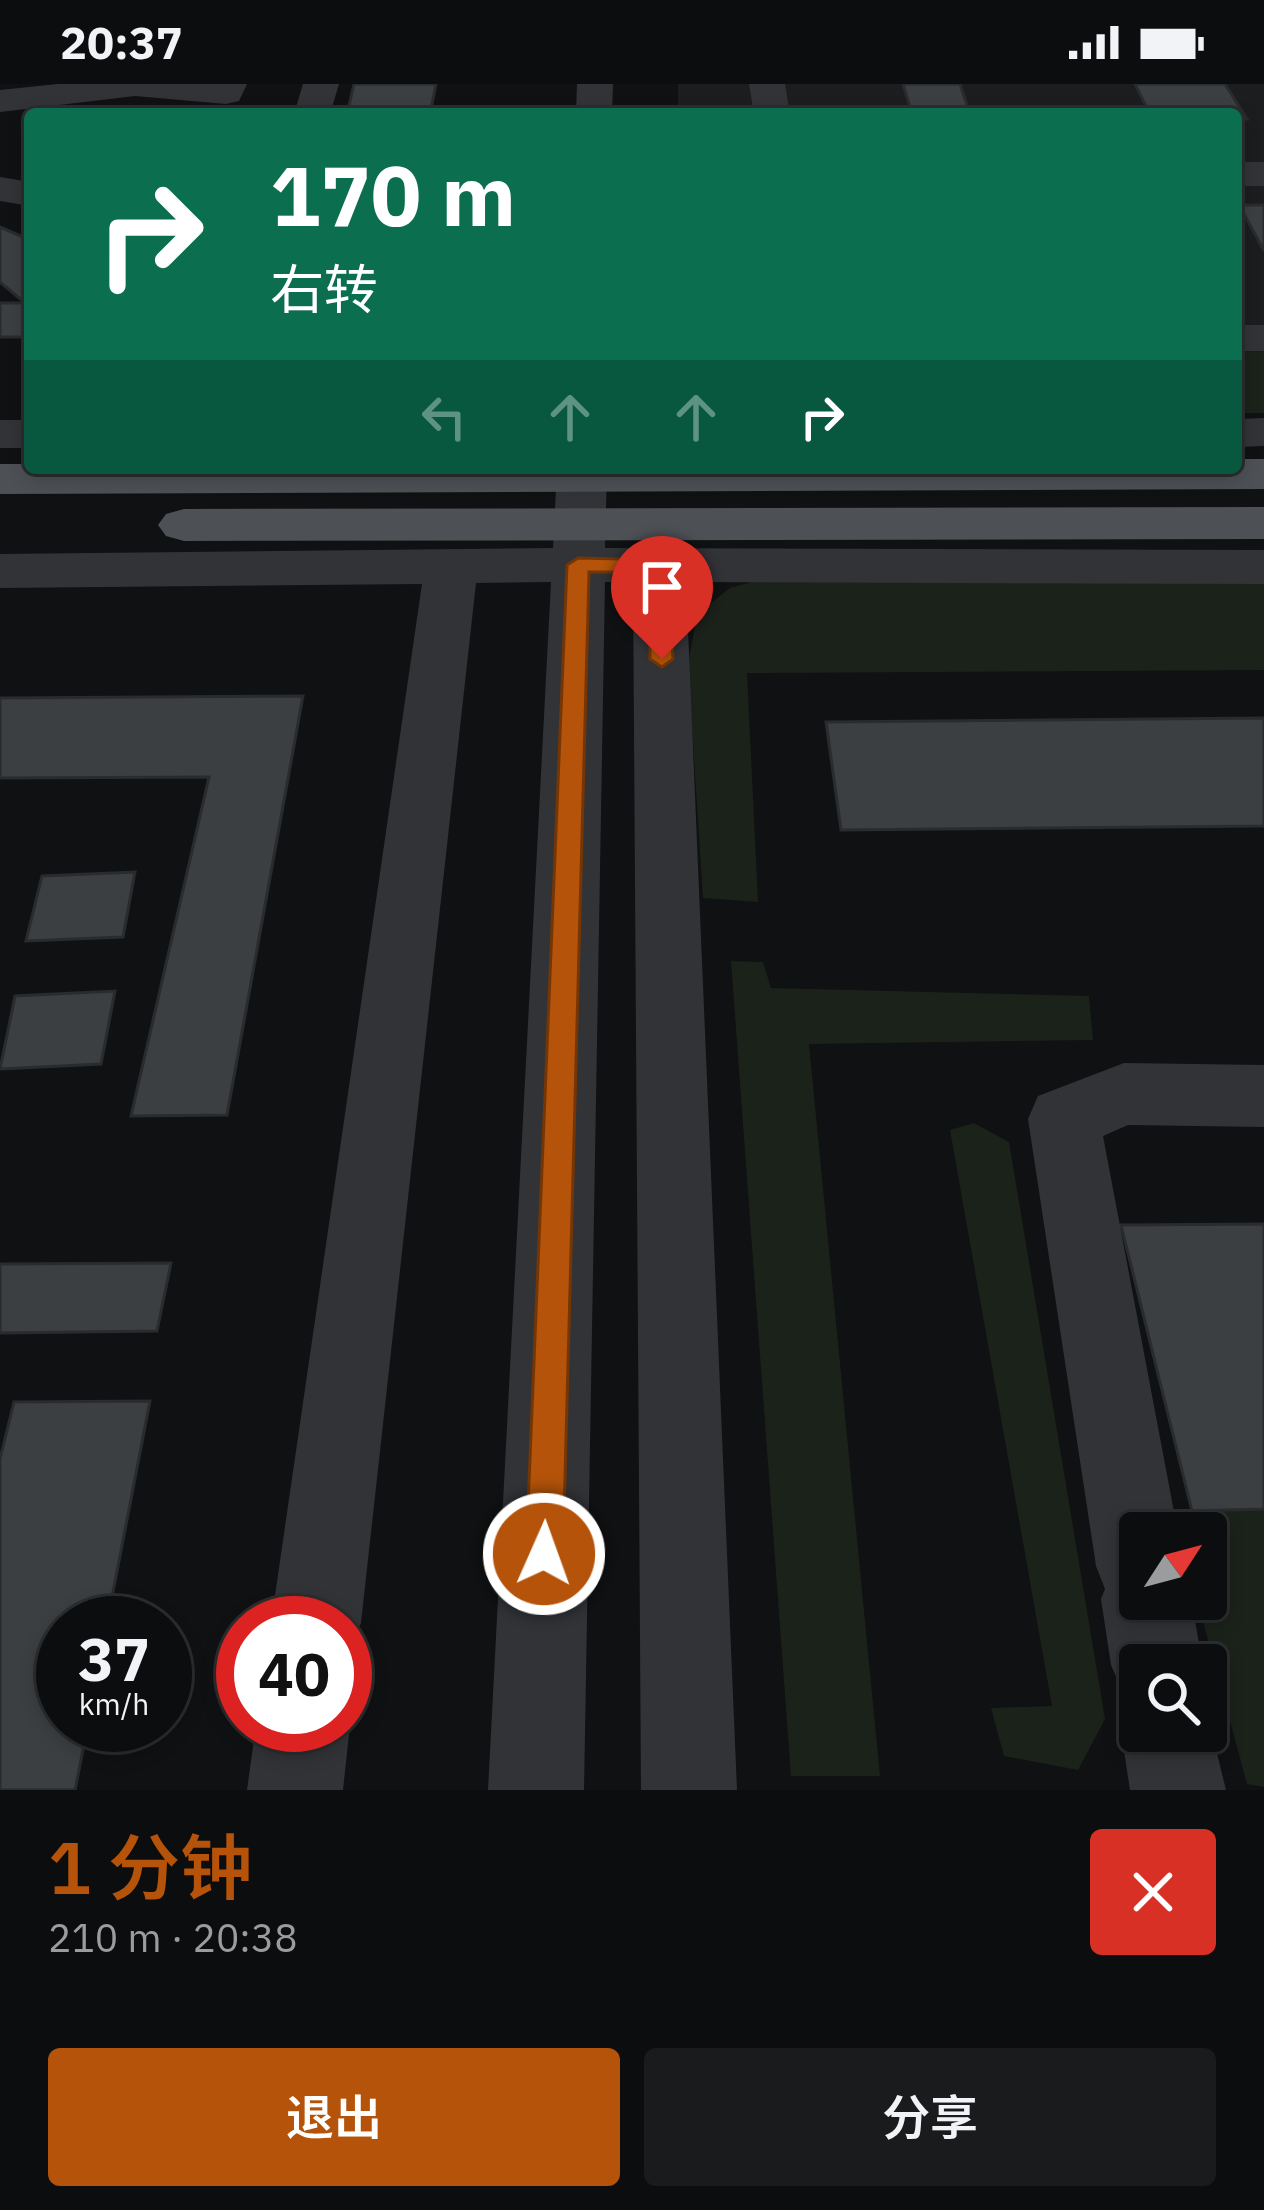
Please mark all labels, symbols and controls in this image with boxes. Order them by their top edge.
text: 20:37 [60,13,183,71]
text: 170 m [270,140,516,249]
icon: right [72,156,228,312]
text: 右转 [270,254,378,324]
icon: left [411,384,477,450]
icon: ahead [537,384,603,450]
icon: ahead [663,384,729,450]
icon: right [789,384,855,450]
pin [611,536,713,659]
icon: arrive [629,554,695,620]
position arrow [481,1491,607,1617]
north arrow [1119,1512,1227,1620]
map controls [1119,1512,1227,1752]
speed limit sign: 40 [216,1596,372,1752]
text: 37 [78,1619,150,1698]
button: search [1119,1644,1227,1752]
text: km/h [79,1684,149,1723]
text: 1 分钟 [48,1820,252,1914]
button: close [1090,1829,1216,1955]
text: 210 m · 20:38 [48,1912,298,1963]
button: 退出 [48,2048,620,2186]
button: 分享 [644,2048,1216,2186]

